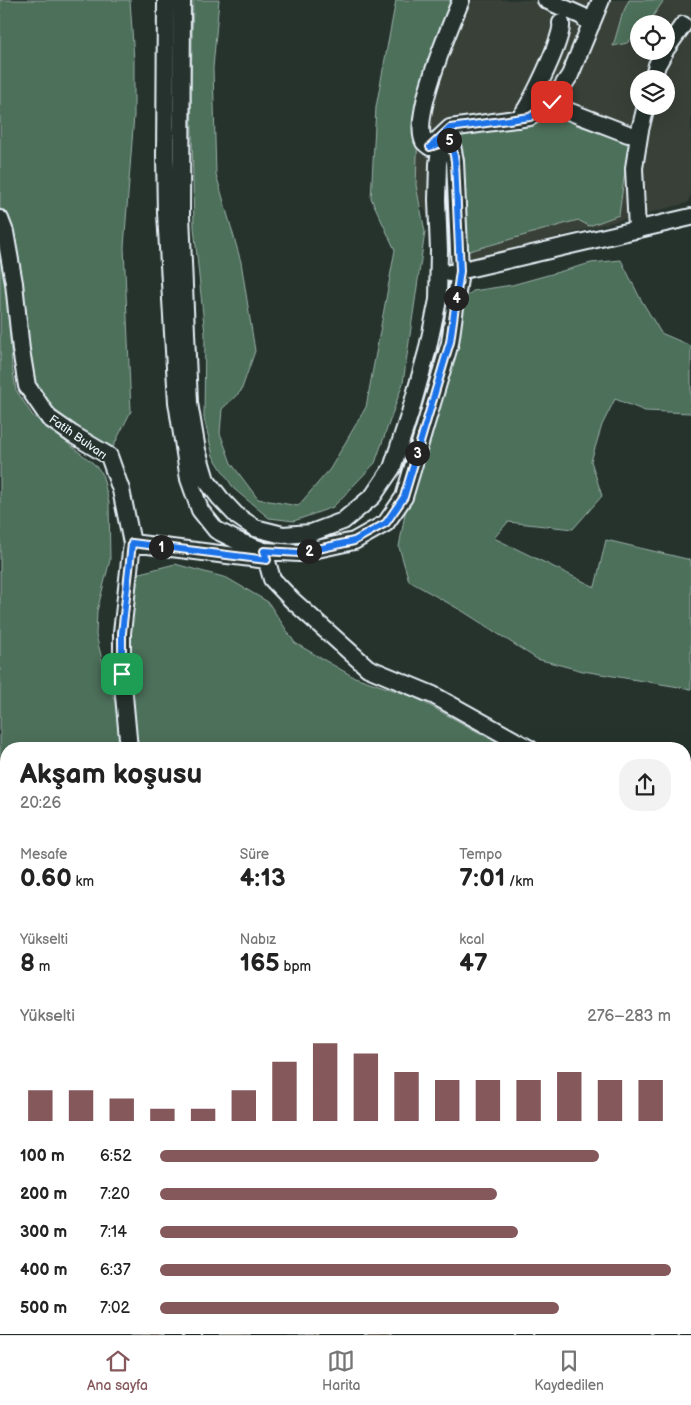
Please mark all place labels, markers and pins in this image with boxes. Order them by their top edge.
pin [531,81,573,123]
pin: 5 [436,128,462,152]
pin: 4 [444,286,468,310]
pin: 3 [404,440,430,466]
pin: 1 [148,534,174,560]
pin: 2 [296,538,322,564]
pin [101,653,143,695]

